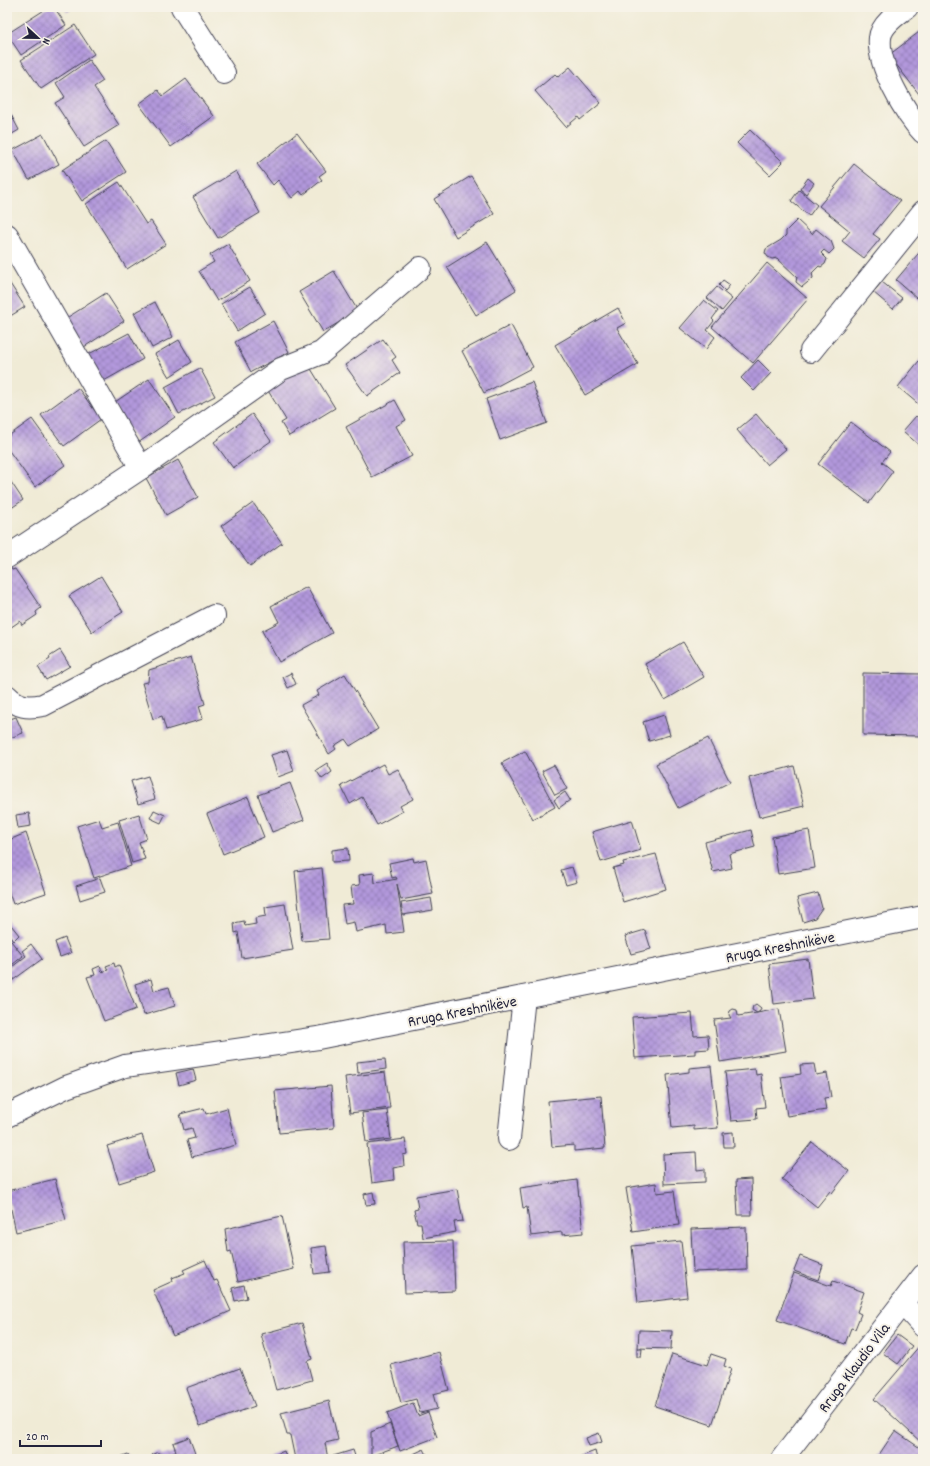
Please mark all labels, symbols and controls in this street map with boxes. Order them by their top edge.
north arrow [18,18,58,58]
text: N [37,35,54,47]
street label: Rruga Kreshnikëve [724,927,837,970]
street label: Rruga Kreshnikëve [406,991,519,1034]
street label: Rruga Klaudio Vila [813,1318,897,1418]
scale bar [20,1422,101,1448]
text: 20 m [26,1429,49,1446]

